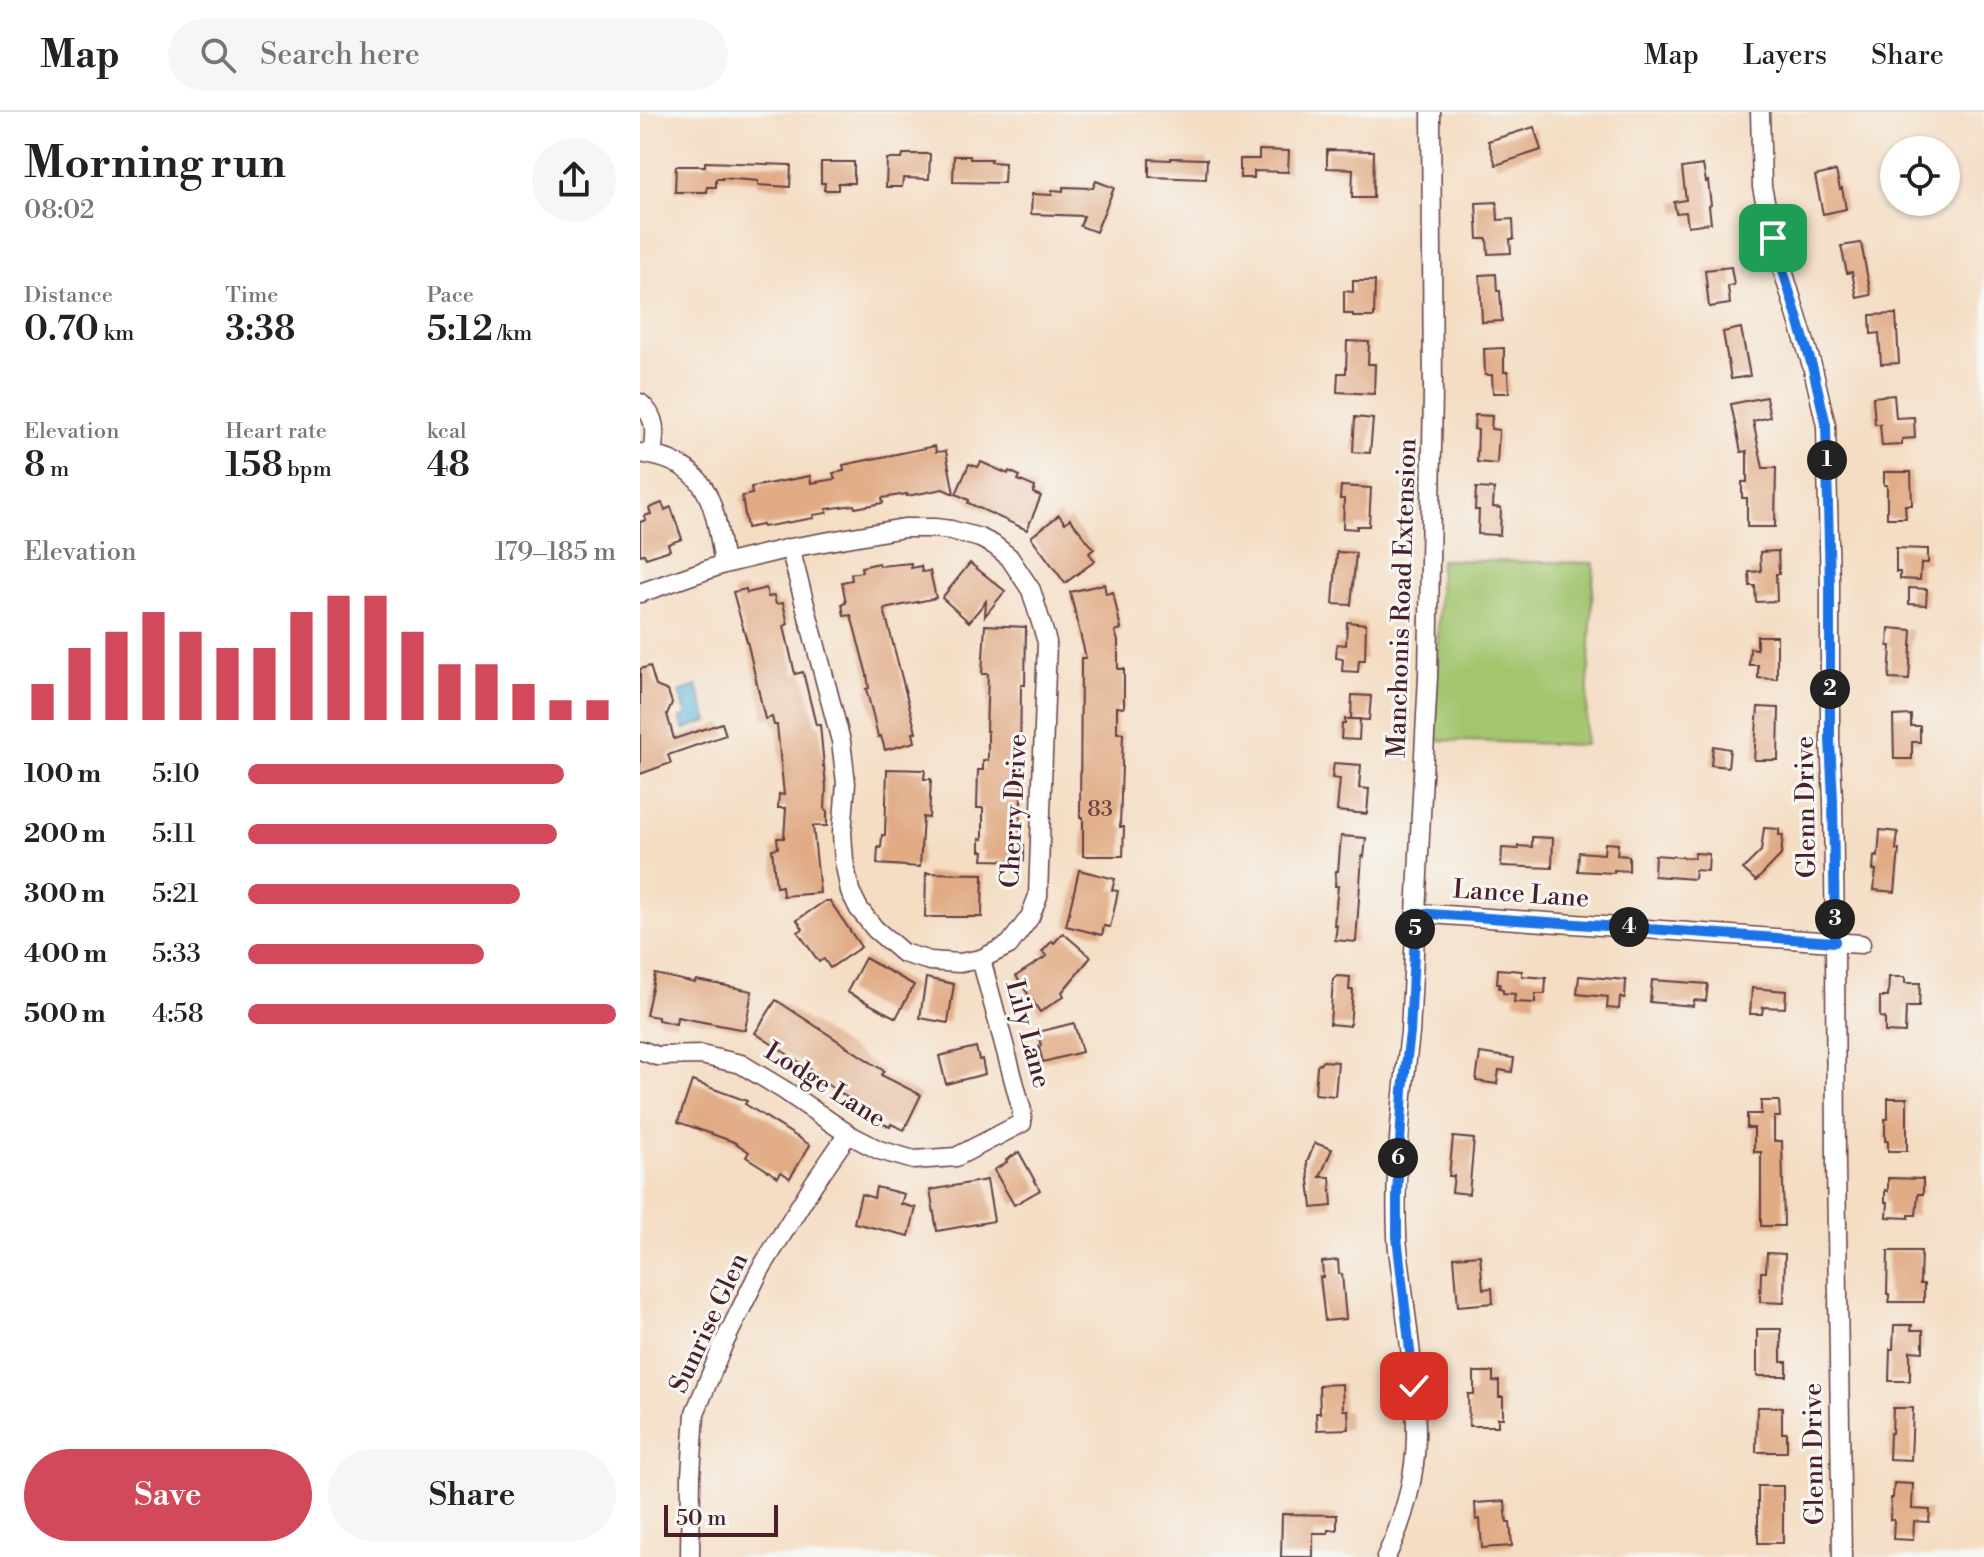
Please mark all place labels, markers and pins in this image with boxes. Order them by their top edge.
pin [1739,204,1807,272]
pin: 1 [1807,440,1847,480]
pin: 2 [1810,669,1850,709]
pin: 3 [1815,899,1855,939]
pin: 4 [1609,907,1649,947]
pin: 5 [1395,909,1435,949]
pin: 6 [1378,1138,1418,1178]
pin [1380,1352,1448,1420]

